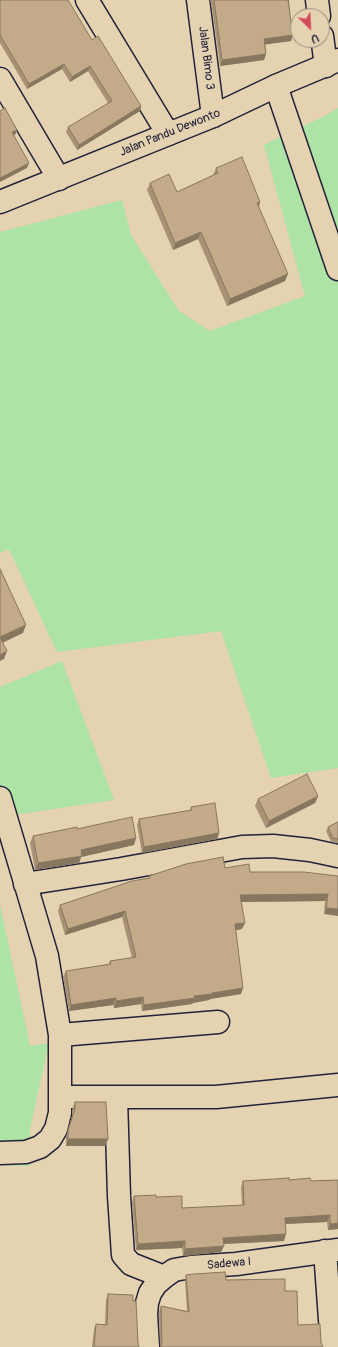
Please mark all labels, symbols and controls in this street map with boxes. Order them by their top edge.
north arrow [290,8,330,48]
street label: Jalan Bimo 3 [195,25,217,91]
text: U [309,31,321,46]
street label: Jalan Pandu Dewonto [118,106,222,160]
street label: Sadewa I [206,1255,252,1273]

